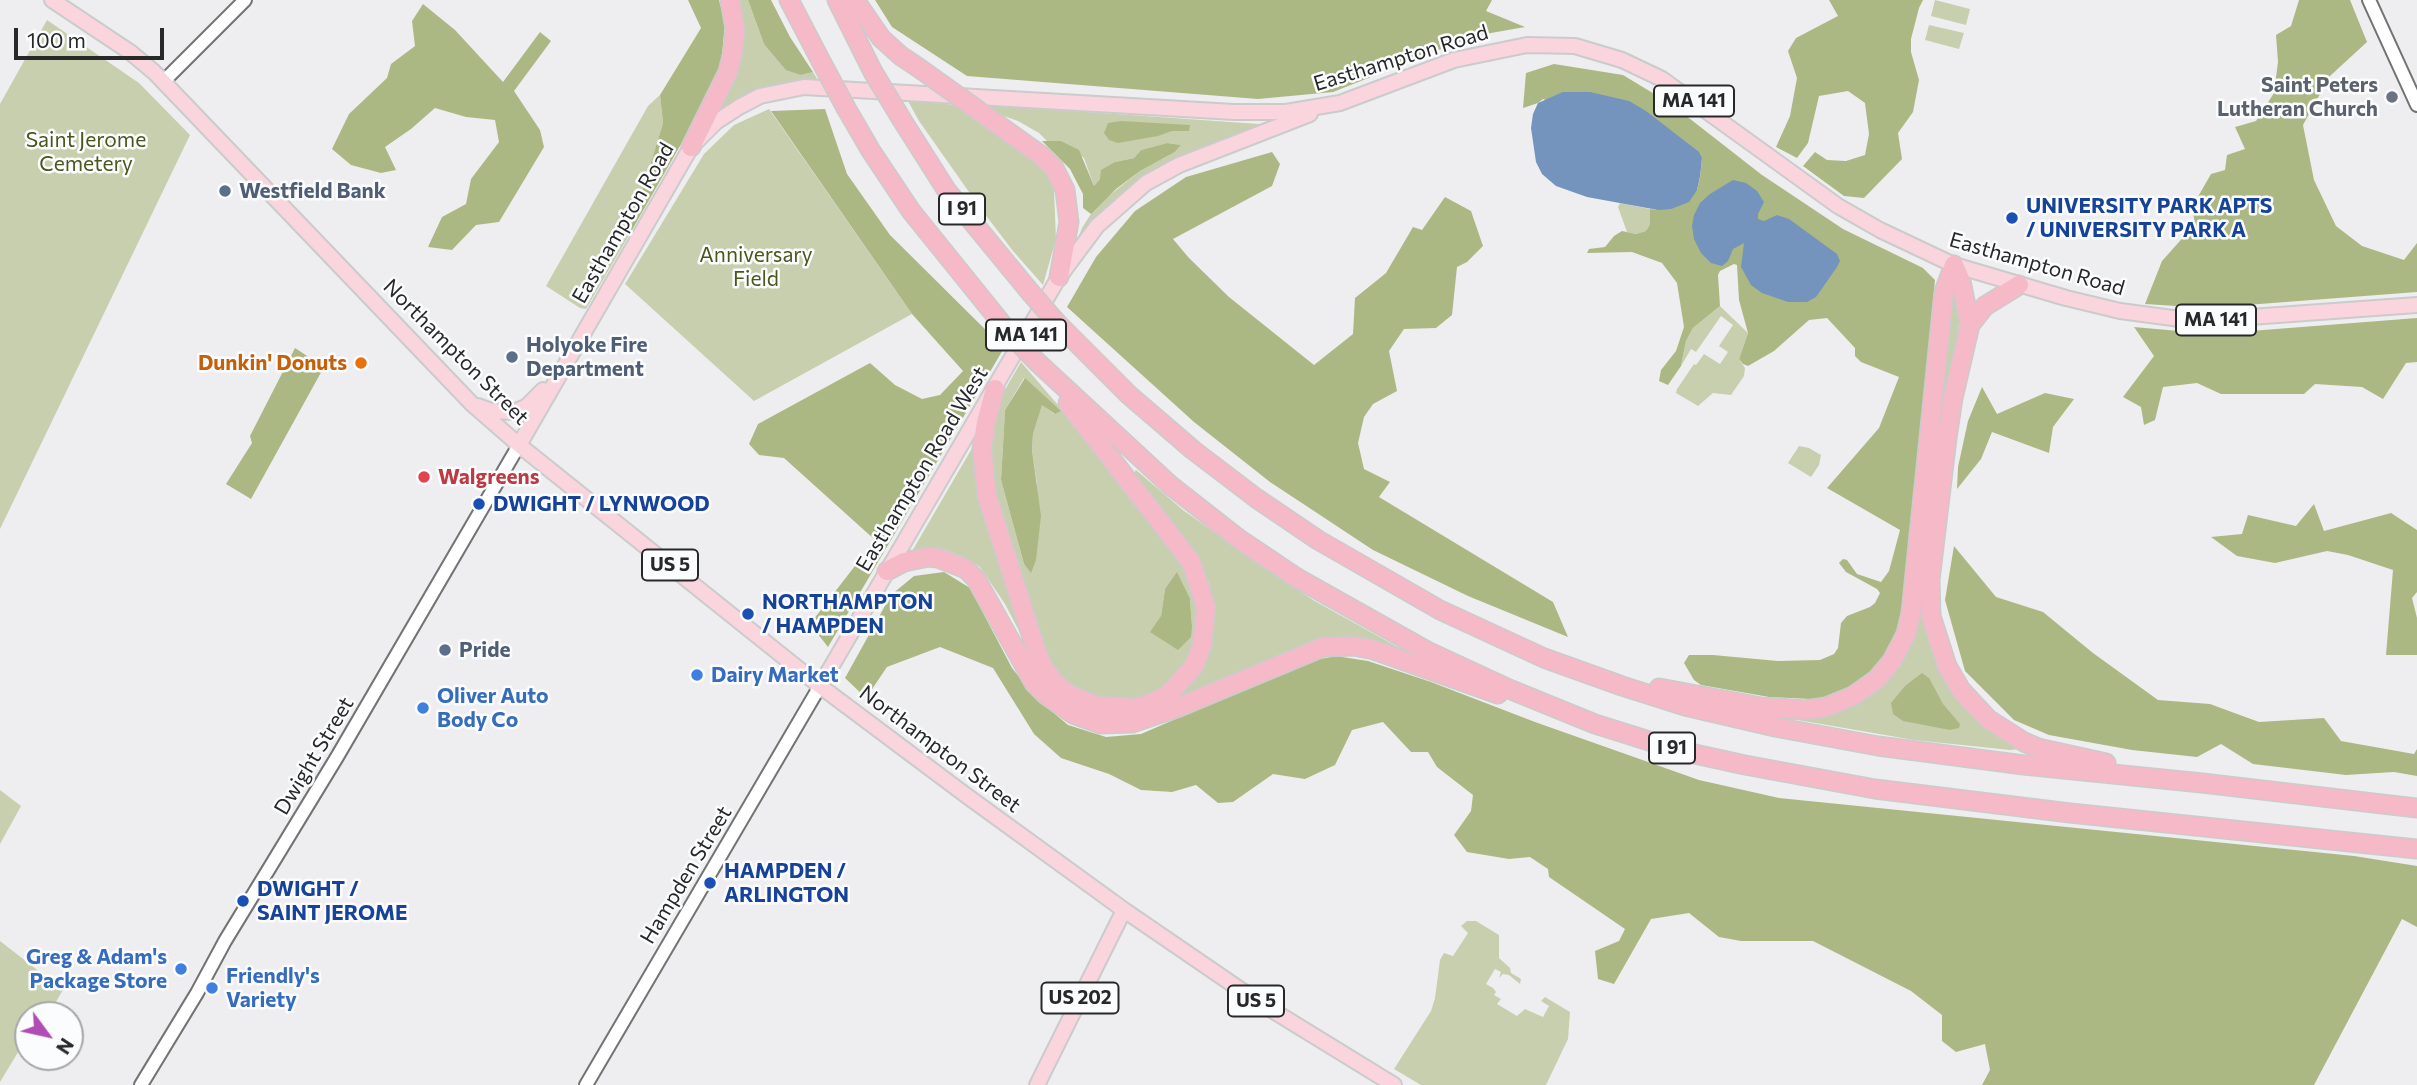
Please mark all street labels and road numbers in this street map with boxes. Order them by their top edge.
street label: Easthampton Road [1311,19,1491,97]
road number: MA 141 [1654,86,1734,116]
street label: Easthampton Road [567,138,679,308]
road number: I 91 [939,194,985,224]
street label: Easthampton Road [1946,227,2128,301]
street label: Northampton Street [378,274,534,430]
road number: MA 141 [2176,304,2256,336]
road number: MA 141 [986,320,1066,350]
street label: Easthampton Road West [851,362,993,576]
road number: US 5 [642,550,698,580]
street label: Northampton Street [854,680,1026,818]
street label: Dwight Street [269,692,359,820]
road number: I 91 [1649,733,1695,764]
street label: Hampden Street [635,802,737,948]
road number: US 202 [1042,982,1118,1014]
road number: US 5 [1228,986,1284,1016]

